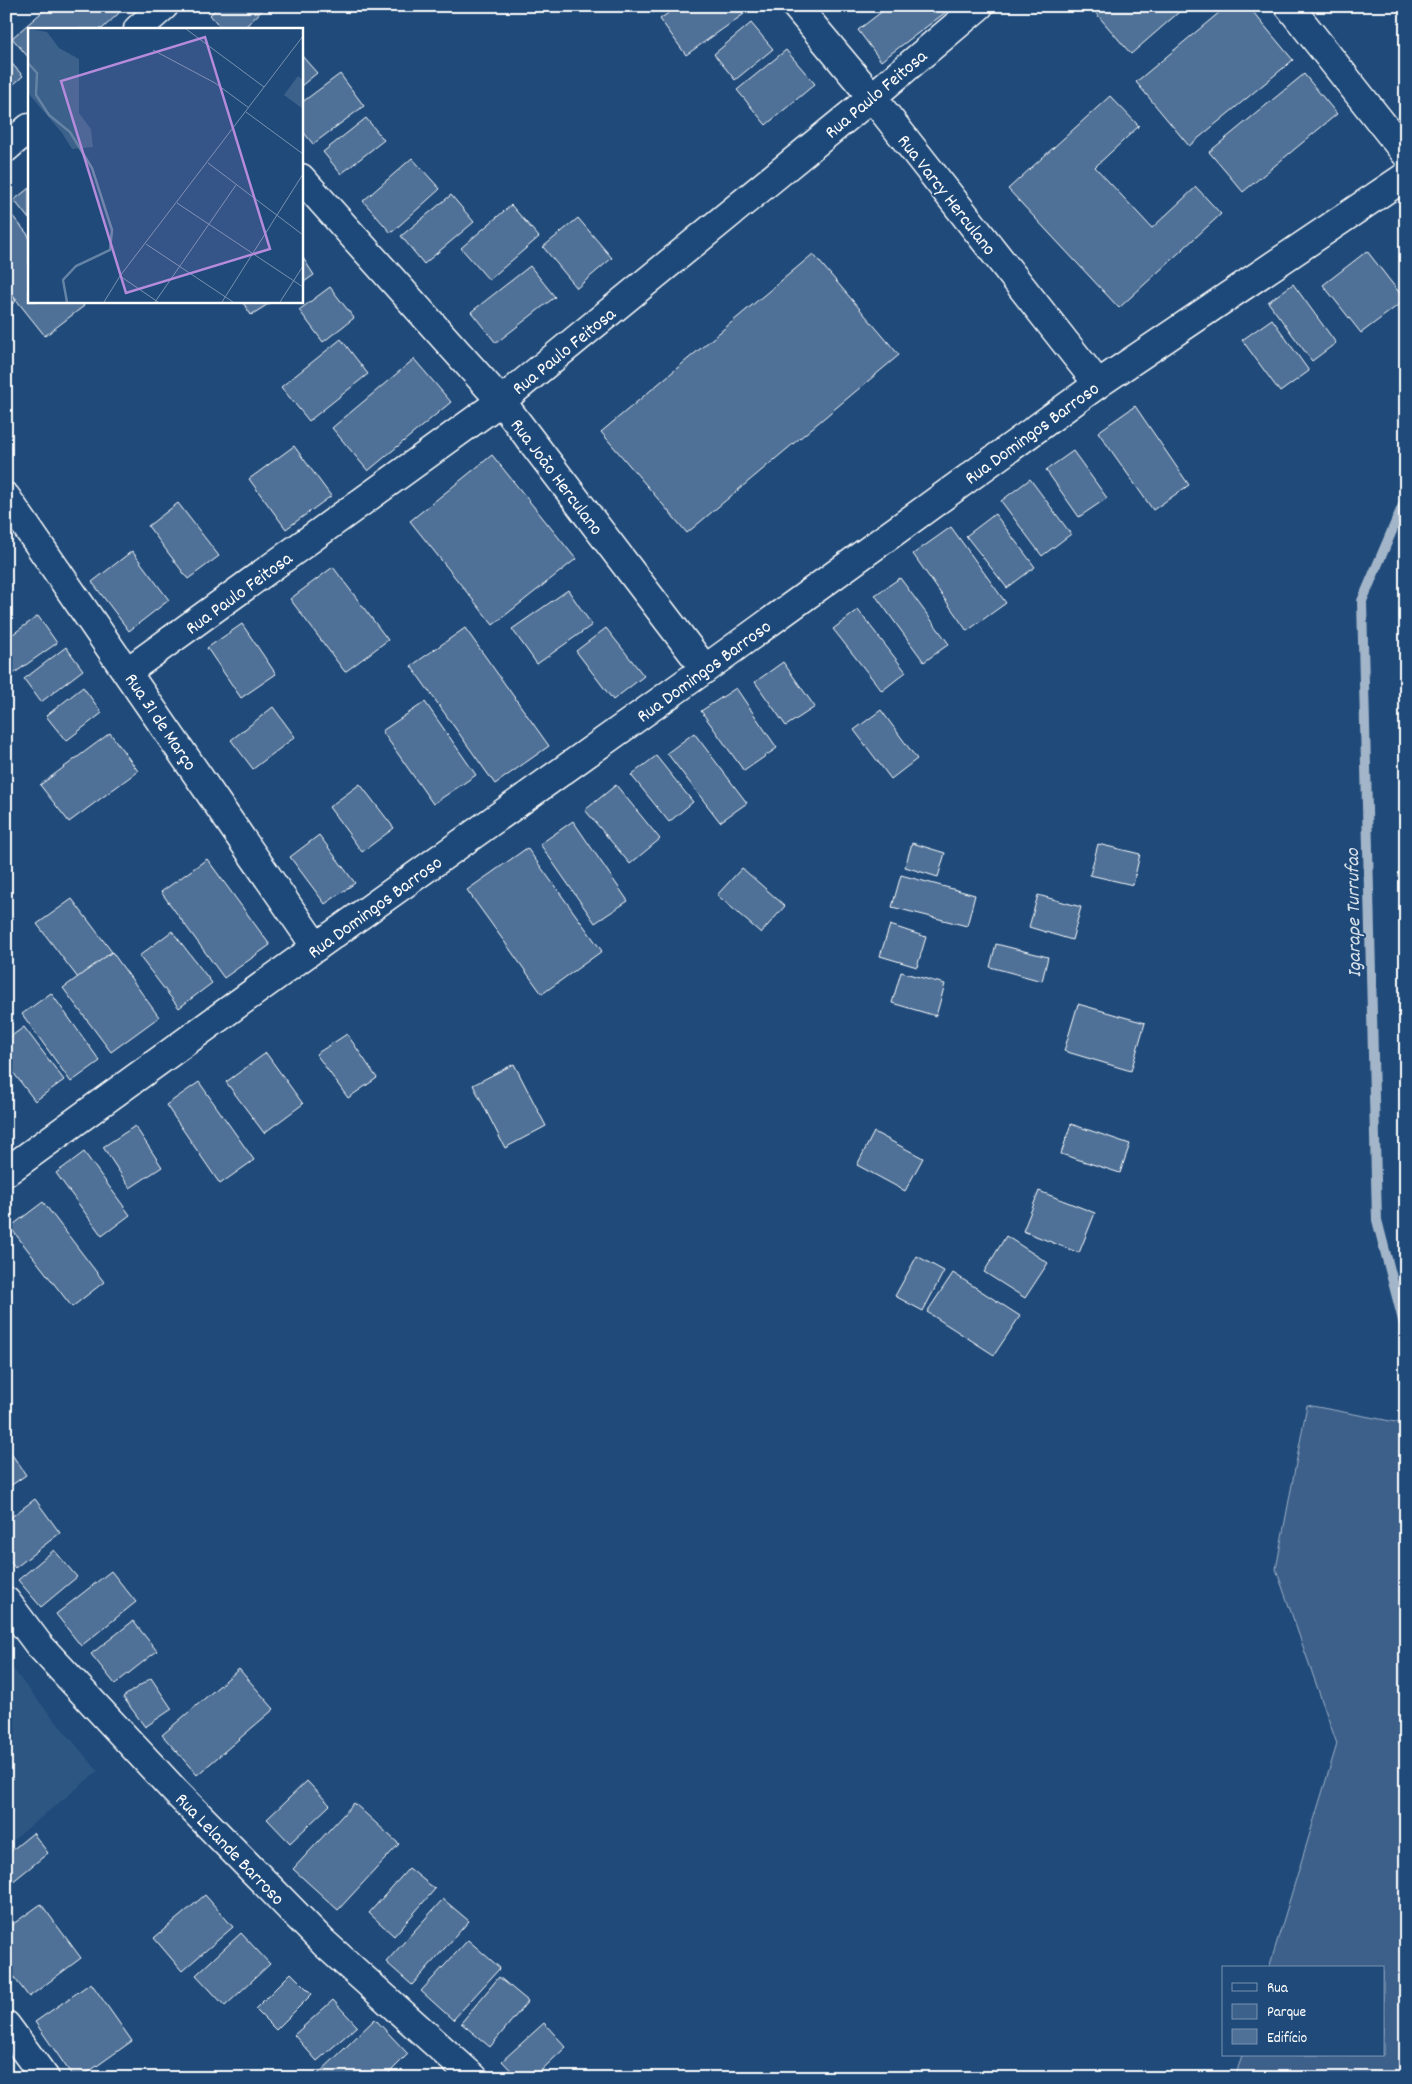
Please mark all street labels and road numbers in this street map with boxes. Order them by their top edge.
street label: Rua Paulo Feitosa [820,44,935,147]
street label: Rua Varcy Herculano [889,130,1001,262]
street label: Rua Paulo Feitosa [508,302,624,403]
street label: Rua Domingos Barroso [960,377,1106,493]
street label: Rua João Herculano [502,414,608,542]
street label: Rua Paulo Feitosa [181,546,300,643]
street label: Rua Domingos Barroso [632,615,778,731]
street label: Rua 31 de Março [116,669,202,777]
street label: Rua Domingos Barroso [303,851,449,967]
street label: Rua Lelande Barroso [168,1788,289,1913]

